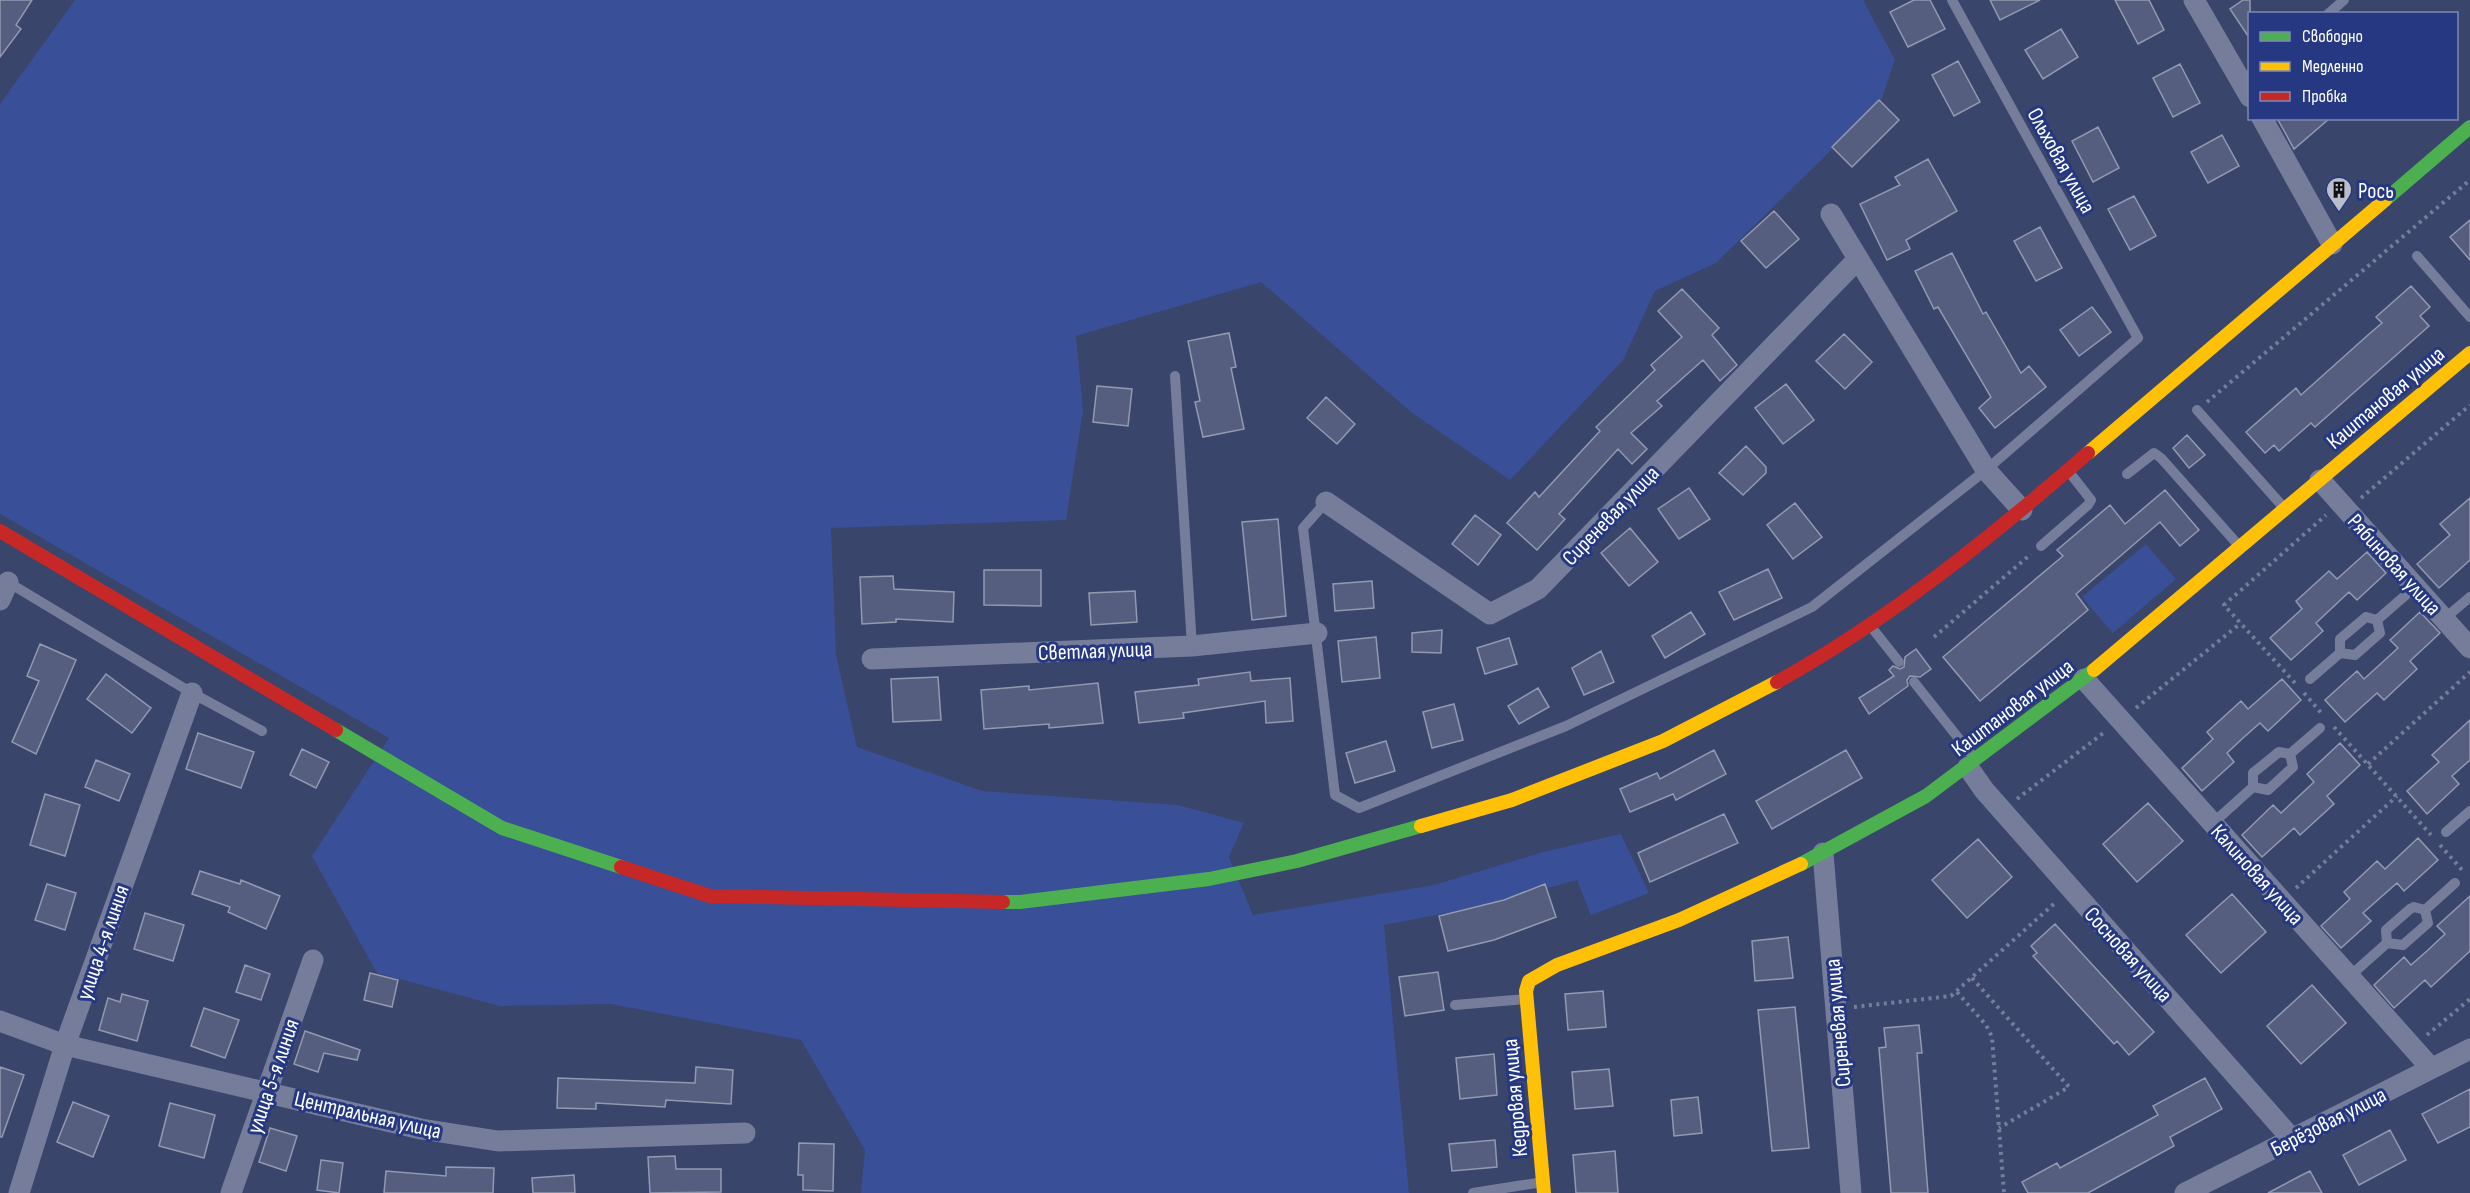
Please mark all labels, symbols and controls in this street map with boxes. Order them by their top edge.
legend [2248,12,2458,120]
text: Свободно [2302,26,2363,47]
text: Медленно [2302,56,2364,77]
text: Пробка [2302,86,2347,107]
street label: Ольховая улица [2021,103,2101,218]
building icon: Рось [2324,175,2354,213]
place label: Рось [2358,178,2394,205]
street label: Каштановая улица [2321,341,2451,455]
street label: Сиреневая улица [1557,460,1665,572]
street label: Рябиновая улица [2341,509,2447,621]
street label: Светлая улица [1037,636,1153,667]
street label: Каштановая улица [1947,654,2079,763]
street label: Калиновая улица [2205,819,2309,931]
street label: улица 4-я линия [71,882,136,1003]
street label: Сосновая улица [2078,902,2178,1008]
street label: Сиреневая улица [1819,958,1858,1088]
street label: улица 5-я линия [241,1016,306,1137]
street label: Кедровая улица [1497,1038,1534,1158]
street label: Берёзовая улица [2266,1082,2391,1163]
street label: Центральная улица [292,1085,444,1145]

